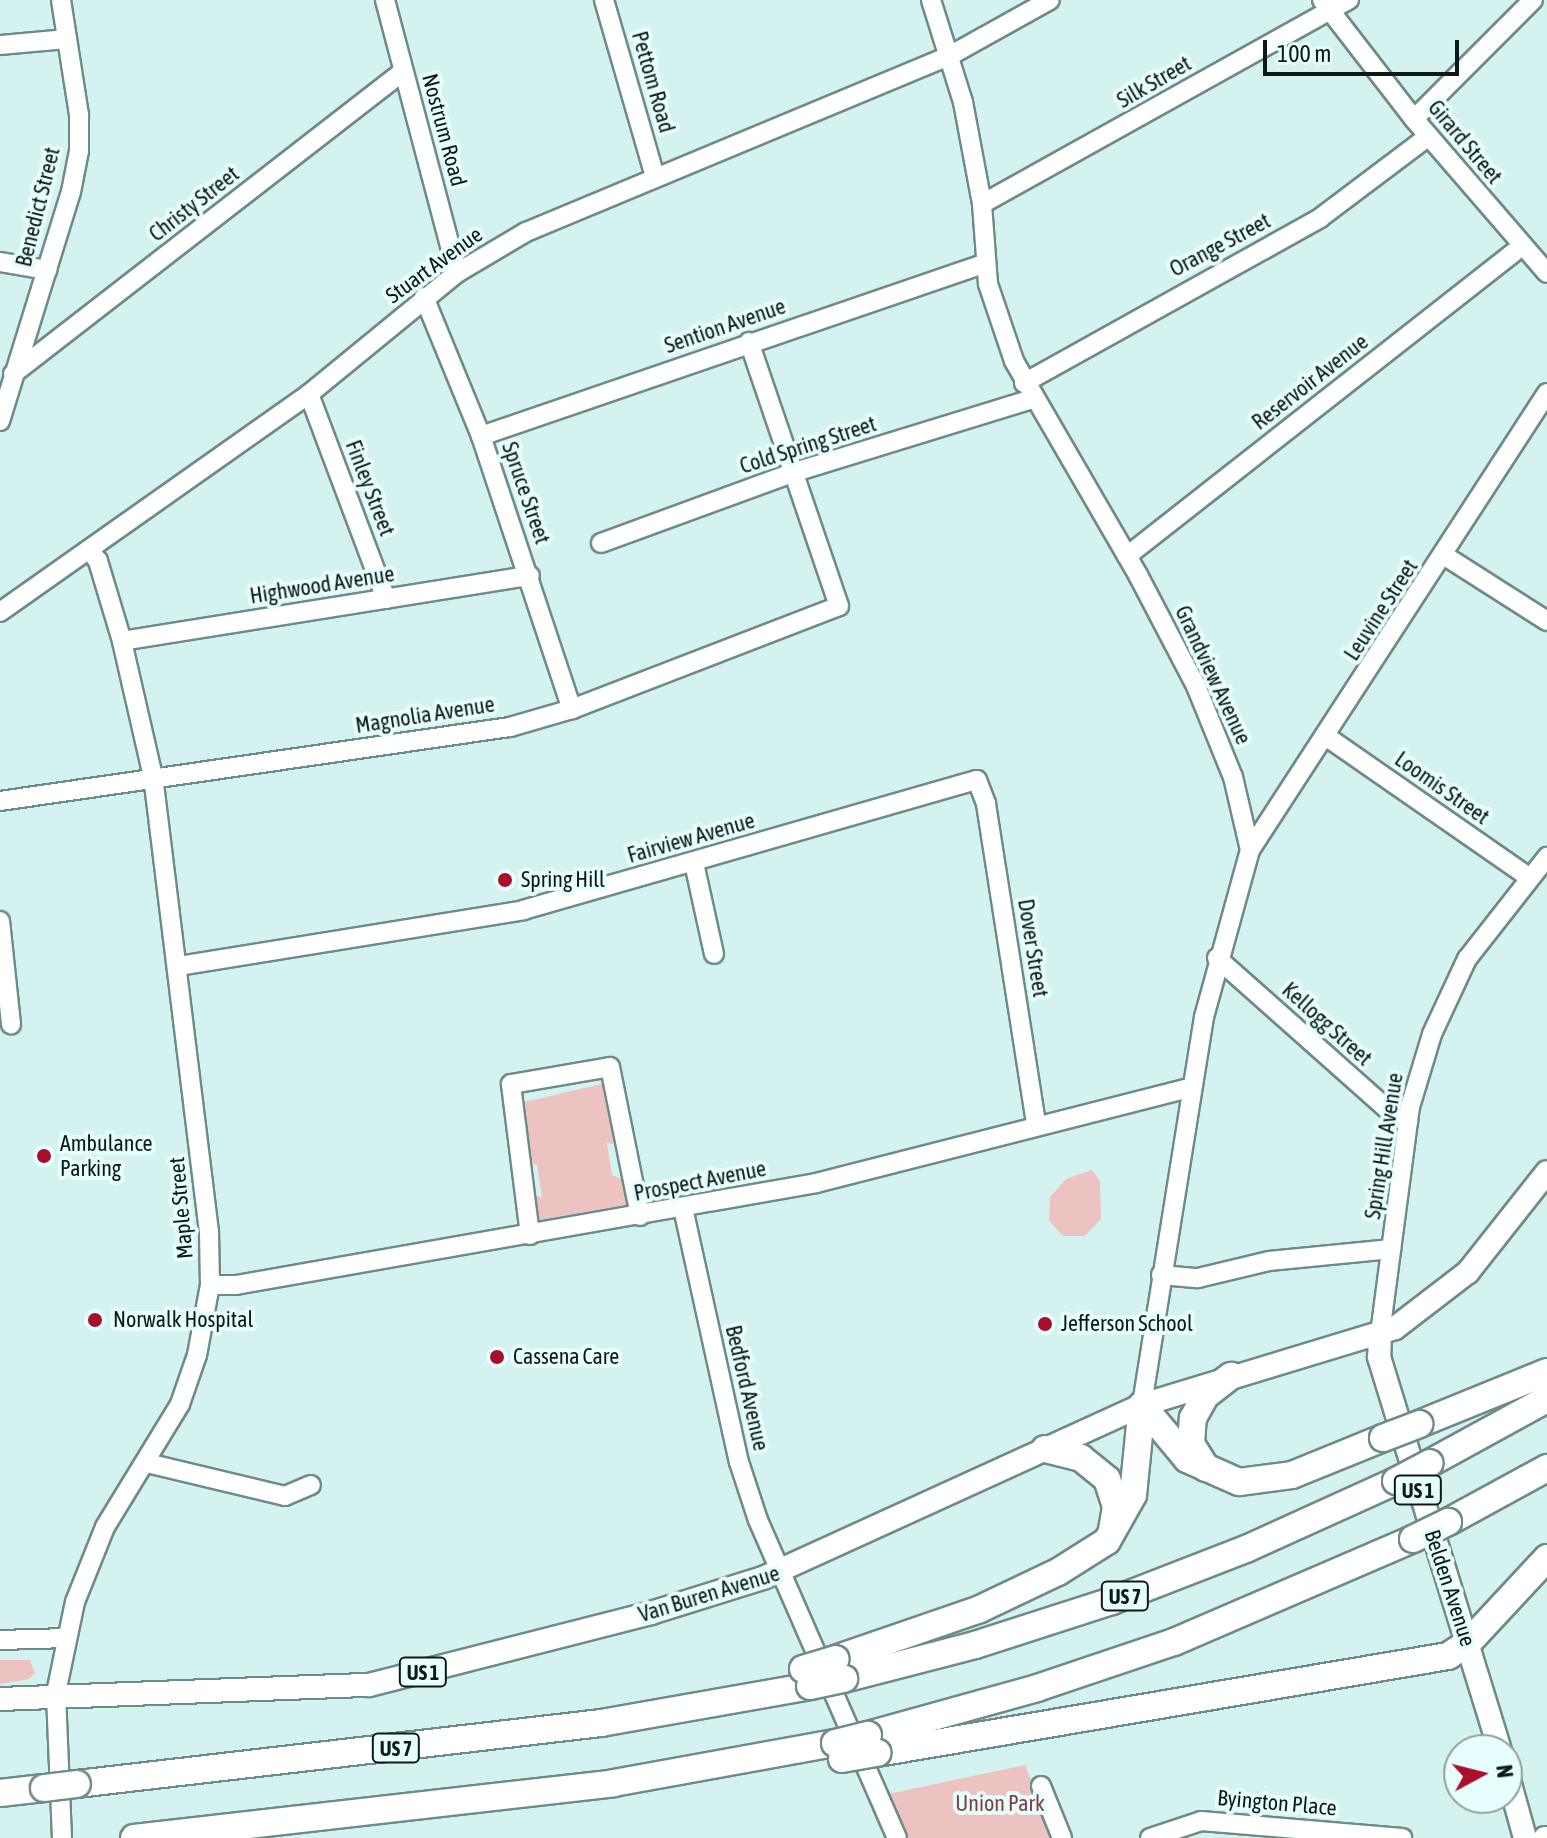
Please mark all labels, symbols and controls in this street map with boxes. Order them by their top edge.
scale bar [1267,24,1463,74]
street label: Pettom Road [626,28,680,136]
text: 100 m [1277,40,1331,67]
street label: Silk Street [1112,50,1196,114]
street label: Nostrum Road [416,71,472,189]
street label: Girard Street [1422,95,1508,189]
street label: Benedict Street [10,145,66,269]
street label: Christy Street [144,161,244,247]
street label: Orange Street [1165,208,1275,282]
street label: Stuart Avenue [381,221,487,309]
street label: Sention Avenue [661,293,789,359]
street label: Reservoir Avenue [1247,329,1373,435]
street label: Cold Spring Street [736,411,880,479]
street label: Finley Street [340,436,400,540]
street label: Spruce Street [496,438,556,548]
street label: Leuvine Street [1339,555,1423,665]
street label: Highwood Avenue [248,561,396,609]
street label: Grandview Avenue [1169,601,1257,749]
street label: Magnolia Avenue [354,691,496,739]
street label: Loomis Street [1390,746,1494,830]
street label: Fairview Avenue [624,807,758,869]
place label: Spring Hill [521,867,605,893]
marker: Spring Hill [496,871,514,889]
street label: Dover Street [1012,897,1054,999]
street label: Kellogg Street [1277,977,1377,1071]
street label: Spring Hill Avenue [1359,1071,1409,1221]
place label: Ambulance Parking [60,1130,153,1182]
marker: Ambulance Parking [35,1147,53,1165]
street label: Prospect Avenue [632,1155,768,1207]
street label: Maple Street [163,1156,199,1260]
place label: Norwalk Hospital [113,1307,253,1333]
marker: Norwalk Hospital [84,1309,106,1331]
place label: Jefferson School [1061,1311,1193,1337]
marker: Jefferson School [1036,1315,1054,1333]
street label: Bedford Avenue [720,1323,774,1453]
place label: Cassena Care [513,1344,619,1370]
marker: Cassena Care [488,1348,506,1366]
road number: US 1 [1392,1474,1444,1506]
street label: Belden Avenue [1419,1526,1481,1650]
street label: Van Buren Avenue [635,1560,783,1628]
road number: US 7 [1099,1580,1151,1612]
road number: US 1 [397,1656,449,1688]
road number: US 7 [370,1732,422,1764]
north arrow [1443,1734,1523,1814]
text: N [1491,1763,1519,1779]
street label: Byington Place [1216,1785,1338,1821]
park label: Union Park [955,1791,1045,1817]

